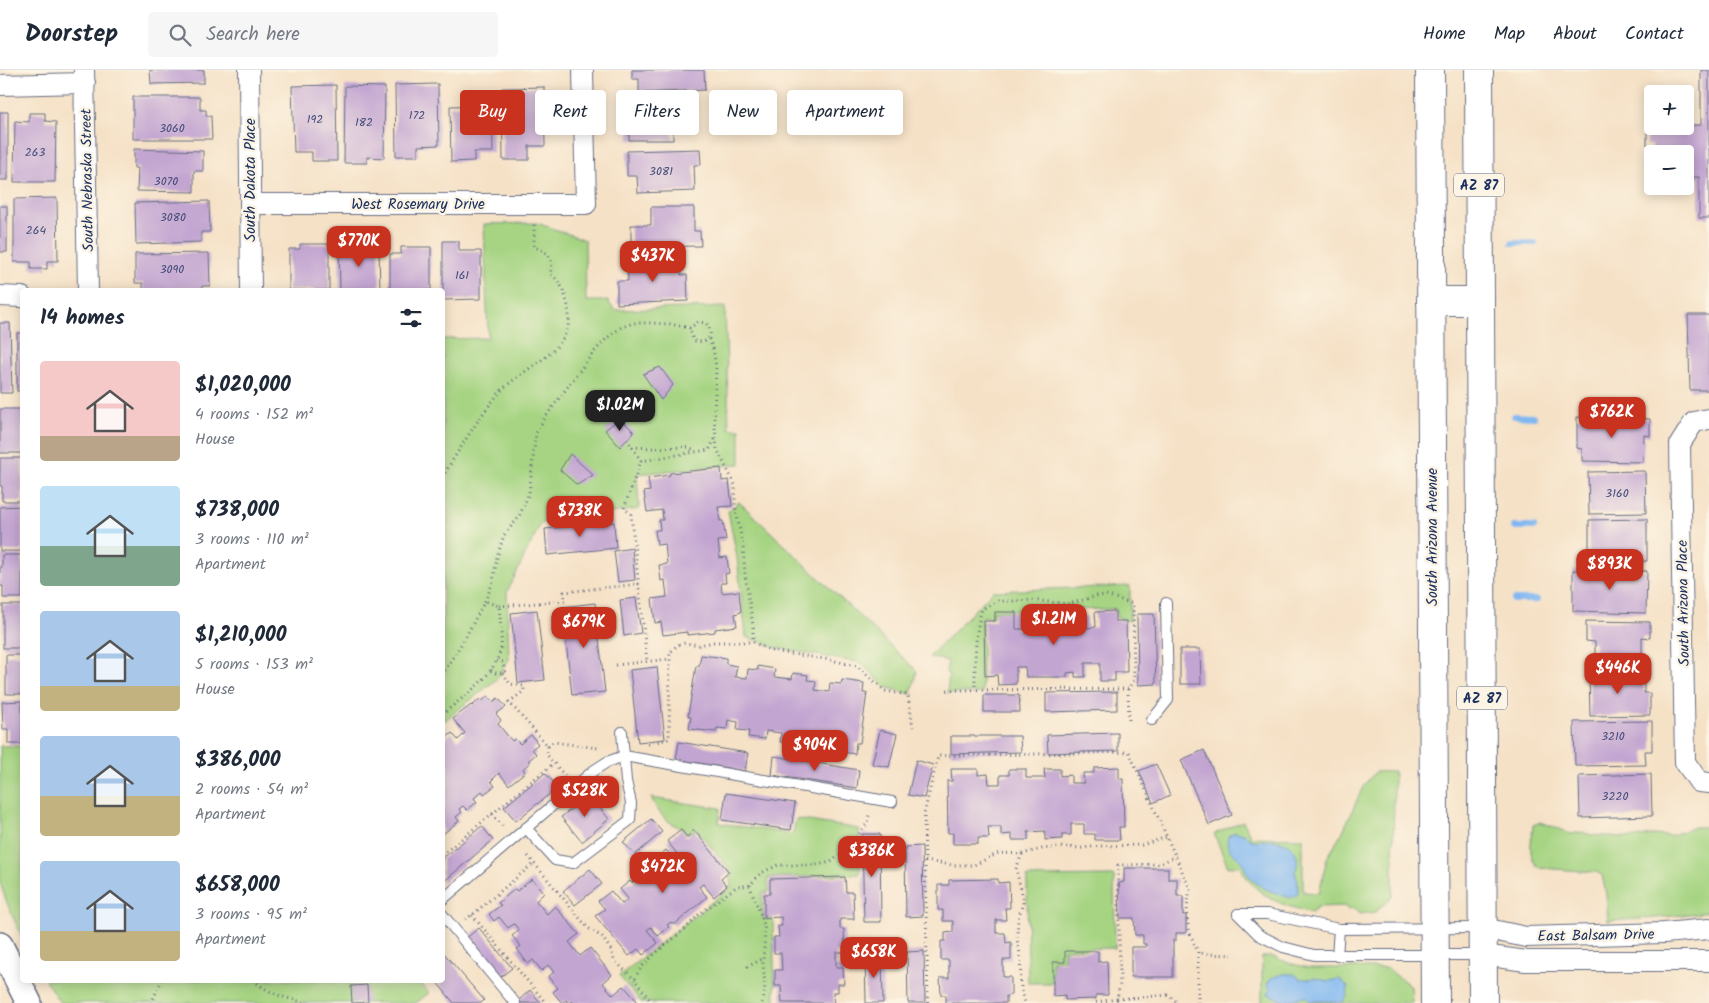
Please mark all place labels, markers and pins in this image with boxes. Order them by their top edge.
pin: $770K [324,226,394,268]
pin: $437K [618,240,688,283]
pin: $1.02M [579,390,661,432]
pin: $762K [1577,396,1647,439]
pin: $738K [545,496,615,538]
pin: $893K [1575,548,1645,591]
pin: $1.21M [1013,604,1095,646]
pin: $679K [549,606,619,649]
pin: $446K [1583,652,1653,695]
pin: $904K [780,730,850,772]
pin: $528K [550,776,620,818]
pin: $386K [837,836,907,878]
pin: $472K [628,852,698,894]
pin: $658K [839,936,909,979]

